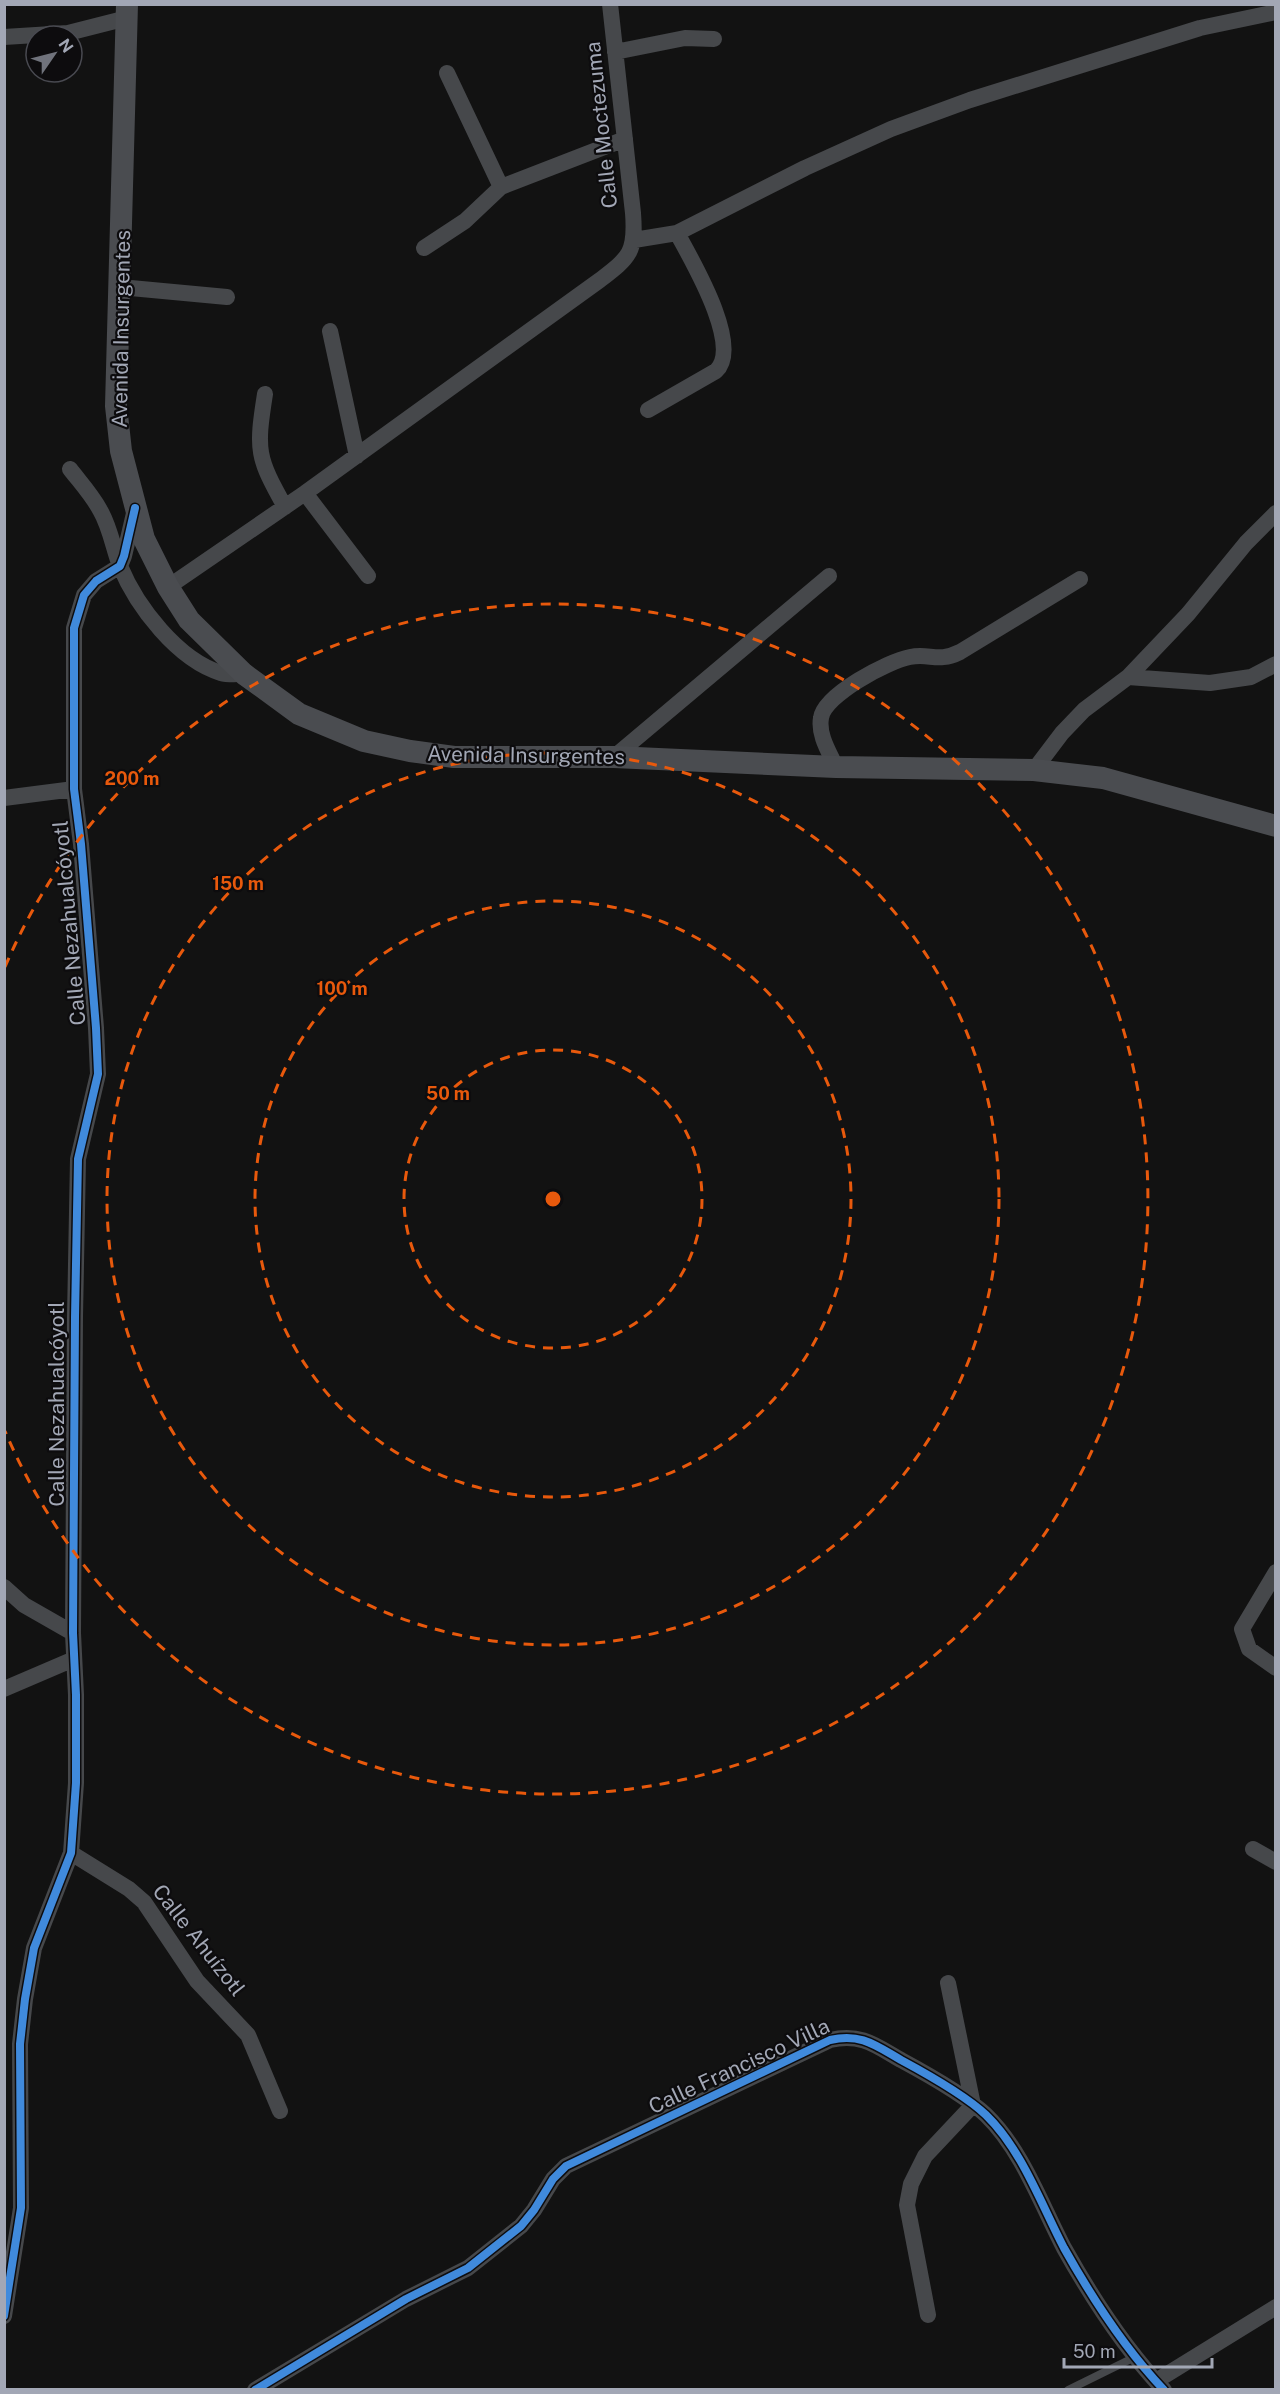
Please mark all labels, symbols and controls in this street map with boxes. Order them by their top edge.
north arrow [24,24,84,84]
text: N [55,35,77,56]
street label: Calle Moctezuma [580,40,622,210]
street label: Avenida Insurgentes [107,230,135,428]
street label: Avenida Insurgentes [427,741,625,769]
text: 200 m [105,768,159,789]
street label: Calle Nezahualcóyotl [48,820,90,1026]
text: 150 m [212,873,264,894]
text: 100 m [316,978,368,999]
text: 50 m [426,1083,470,1104]
centre of rings [543,1189,563,1209]
street label: Calle Nezahualcóyotl [44,1301,69,1507]
street label: Calle Ahuízotl [148,1879,250,2001]
street label: Calle Francisco Villa [644,2013,834,2119]
scale bar [1064,2331,1212,2369]
text: 50 m [1073,2341,1116,2362]

